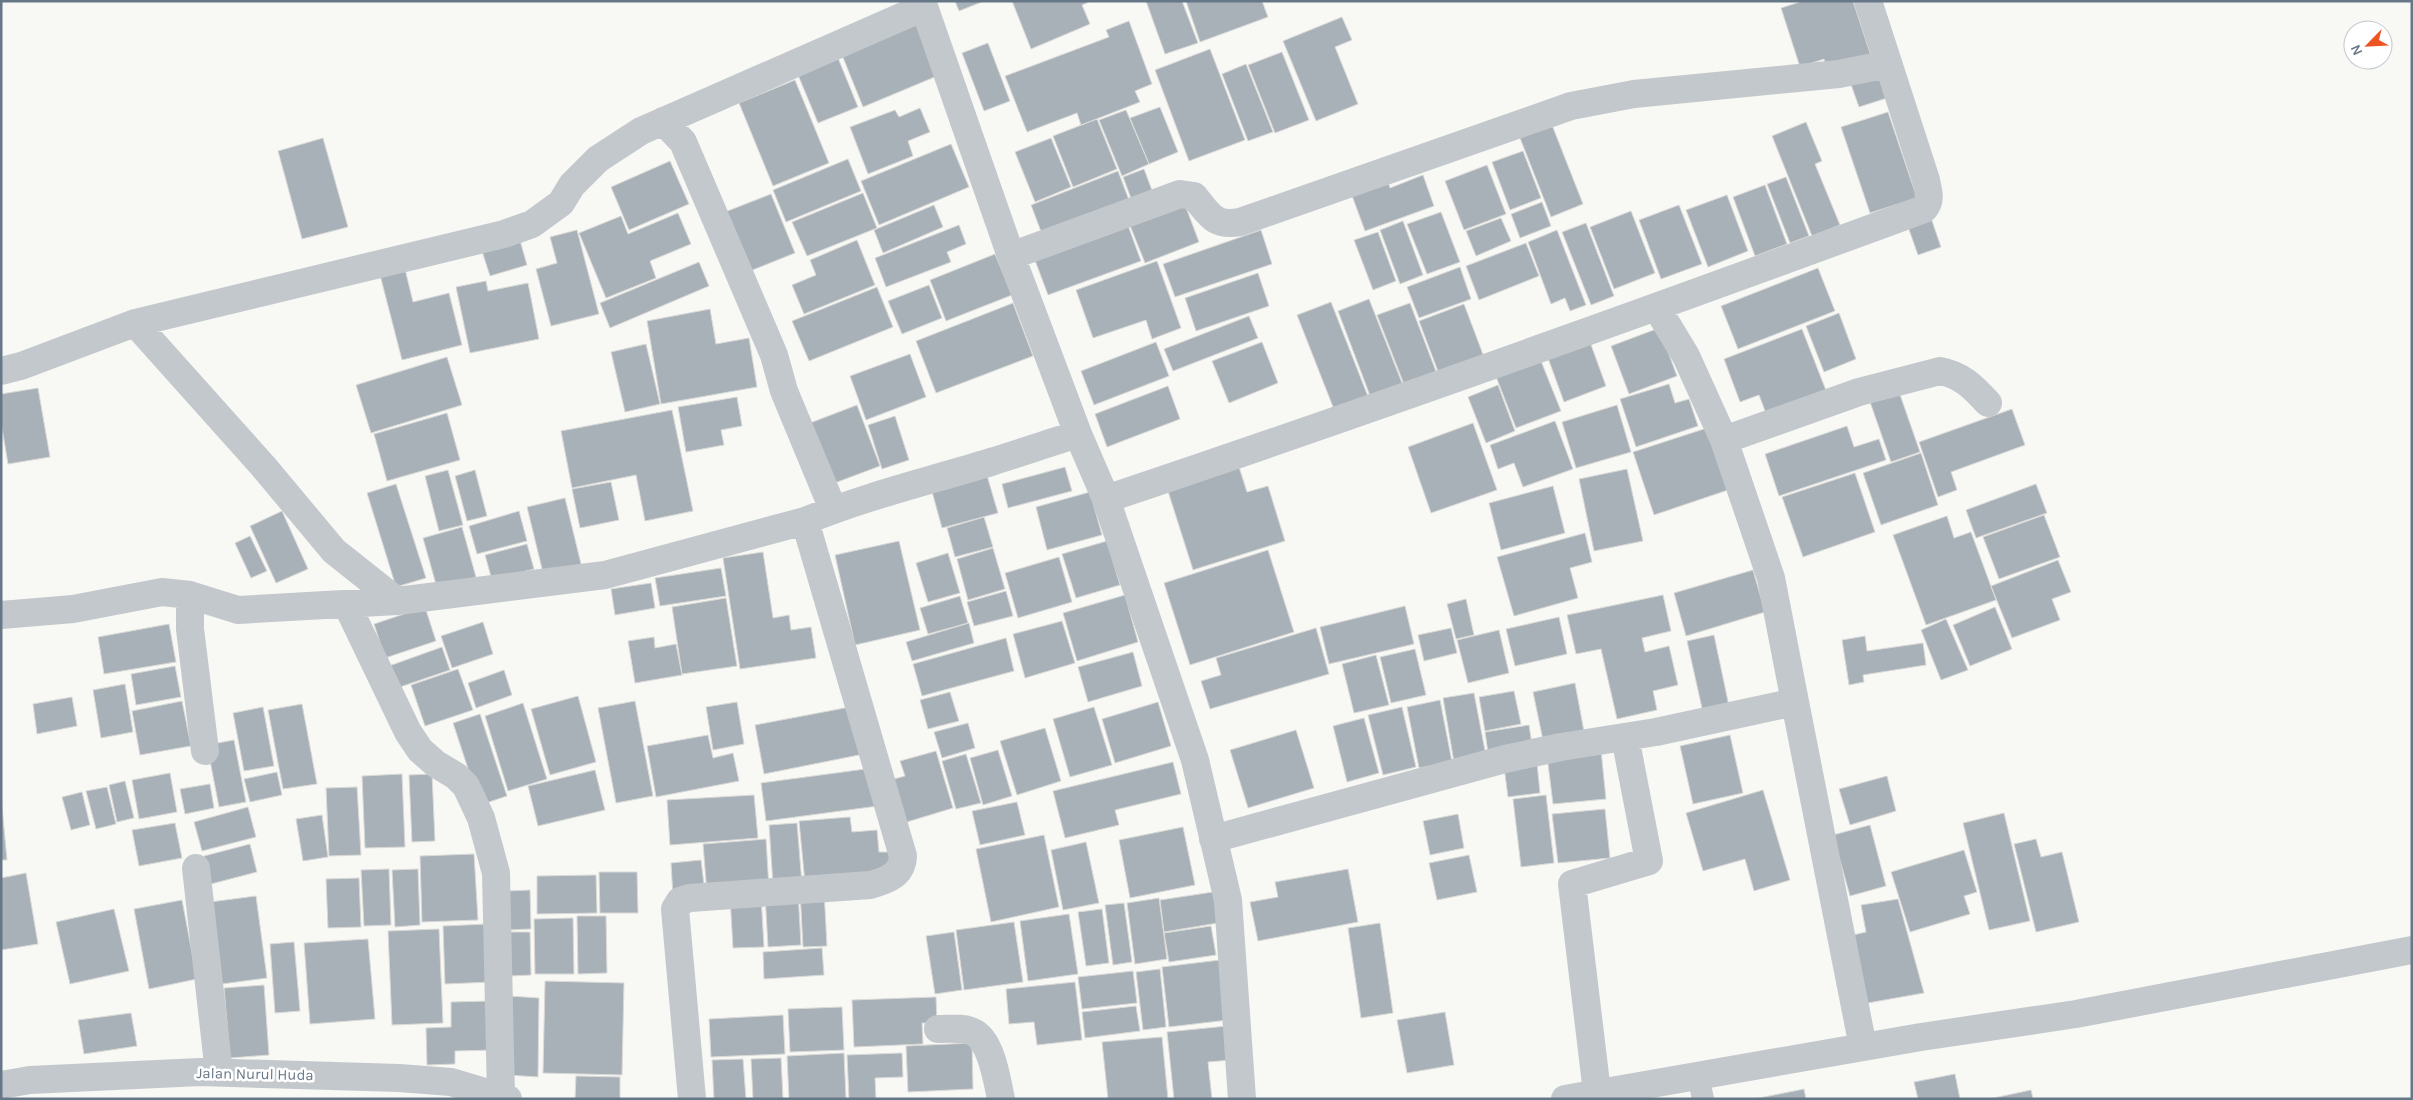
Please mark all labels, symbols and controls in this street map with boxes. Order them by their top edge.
north arrow [2343,20,2393,70]
text: N [2347,42,2366,58]
street label: Jalan Nurul Huda [196,1064,314,1084]

